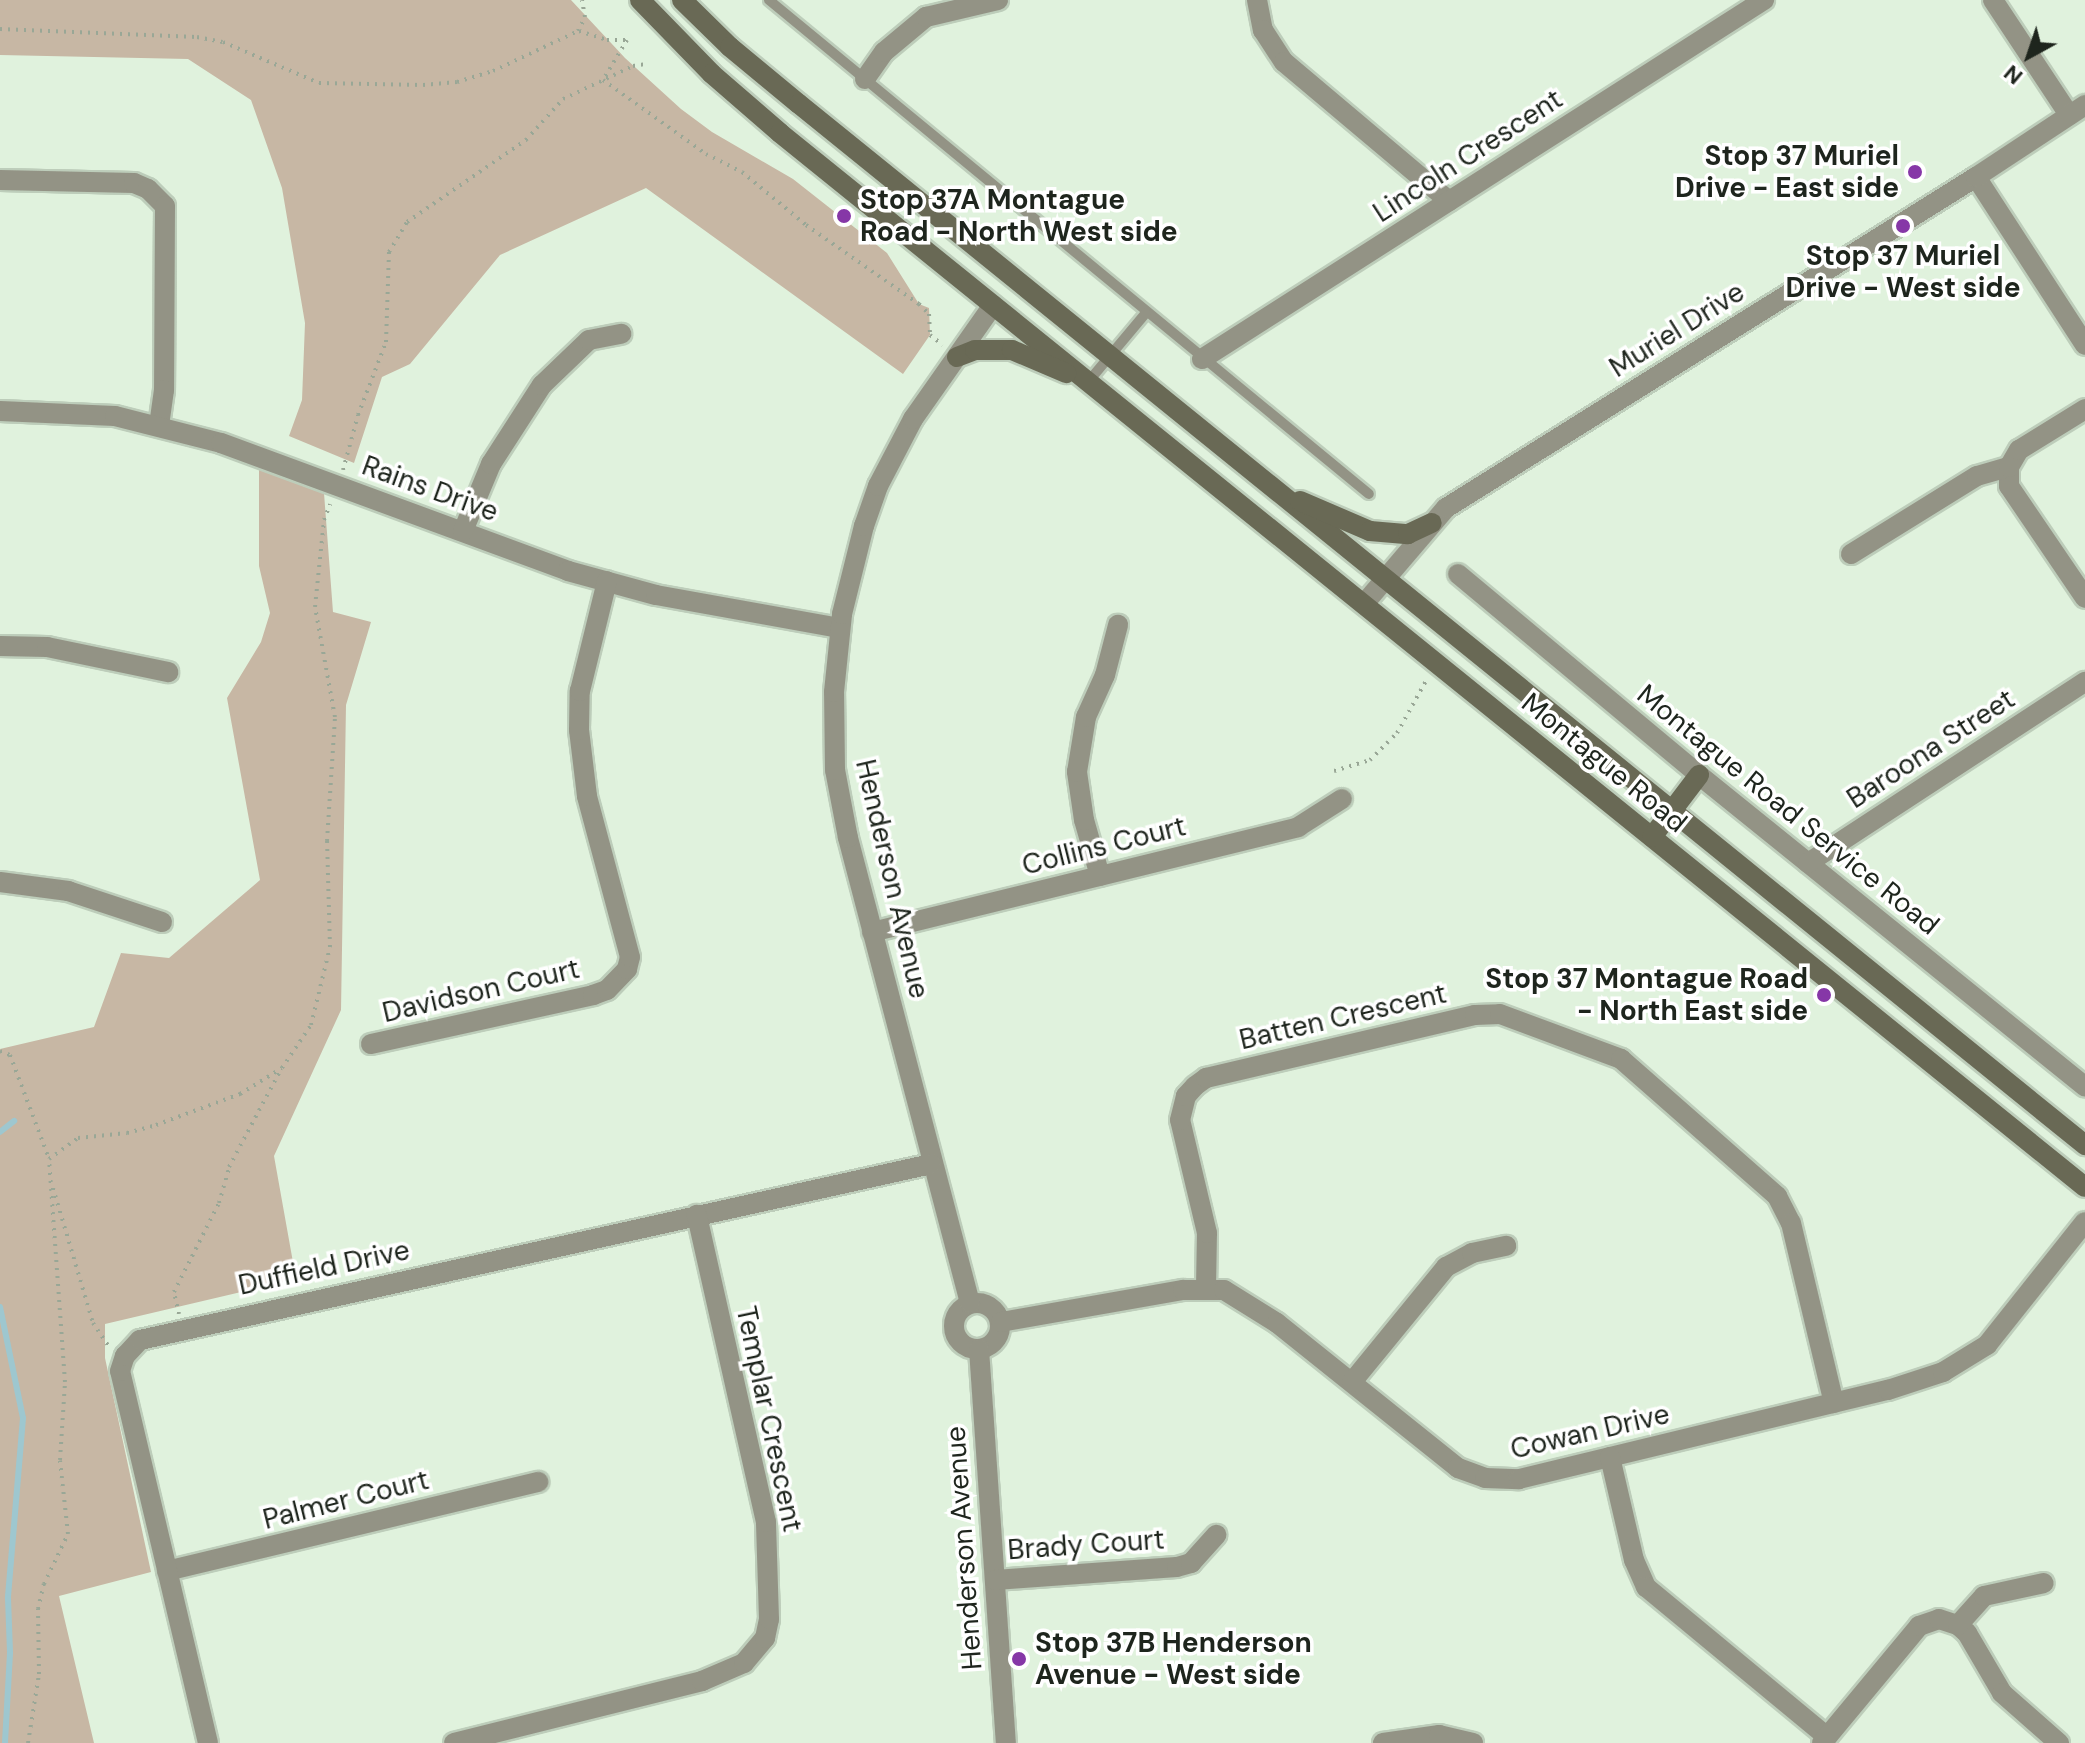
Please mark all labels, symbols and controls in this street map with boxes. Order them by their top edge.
north arrow [1989,16,2069,96]
text: N [1998,59,2029,91]
street label: Lincoln Crescent [1367,82,1569,230]
place label: Stop 37 Muriel Drive - East side [1675,139,1899,205]
marker: Stop 37 Muriel Drive - East side [1906,163,1924,181]
place label: Stop 37A Montague Road - North West side [860,183,1178,249]
marker: Stop 37A Montague Road - North West side [835,207,853,225]
marker: Stop 37 Muriel Drive - West side [1894,217,1912,235]
place label: Stop 37 Muriel Drive - West side [1785,239,2021,305]
street label: Muriel Drive [1603,275,1751,385]
street label: Rains Drive [358,449,502,529]
street label: Montague Road Service Road [1630,678,1946,942]
street label: Baroona Street [1841,682,2021,816]
street label: Montague Road [1515,686,1693,840]
street label: Henderson Avenue [848,756,936,1002]
street label: Collins Court [1019,809,1189,883]
street label: Davidson Court [379,952,583,1030]
place label: Stop 37 Montague Road - North East side [1485,962,1808,1028]
street label: Batten Crescent [1236,977,1450,1057]
marker: Stop 37 Montague Road - North East side [1815,986,1833,1004]
street label: Duffield Drive [235,1233,413,1303]
street label: Templar Crescent [729,1303,809,1535]
street label: Cowan Drive [1507,1397,1673,1467]
street label: Henderson Avenue [939,1425,989,1671]
street label: Palmer Court [260,1463,432,1537]
street label: Brady Court [1006,1523,1166,1567]
place label: Stop 37B Henderson Avenue - West side [1035,1626,1312,1692]
marker: Stop 37B Henderson Avenue - West side [1010,1650,1028,1668]

